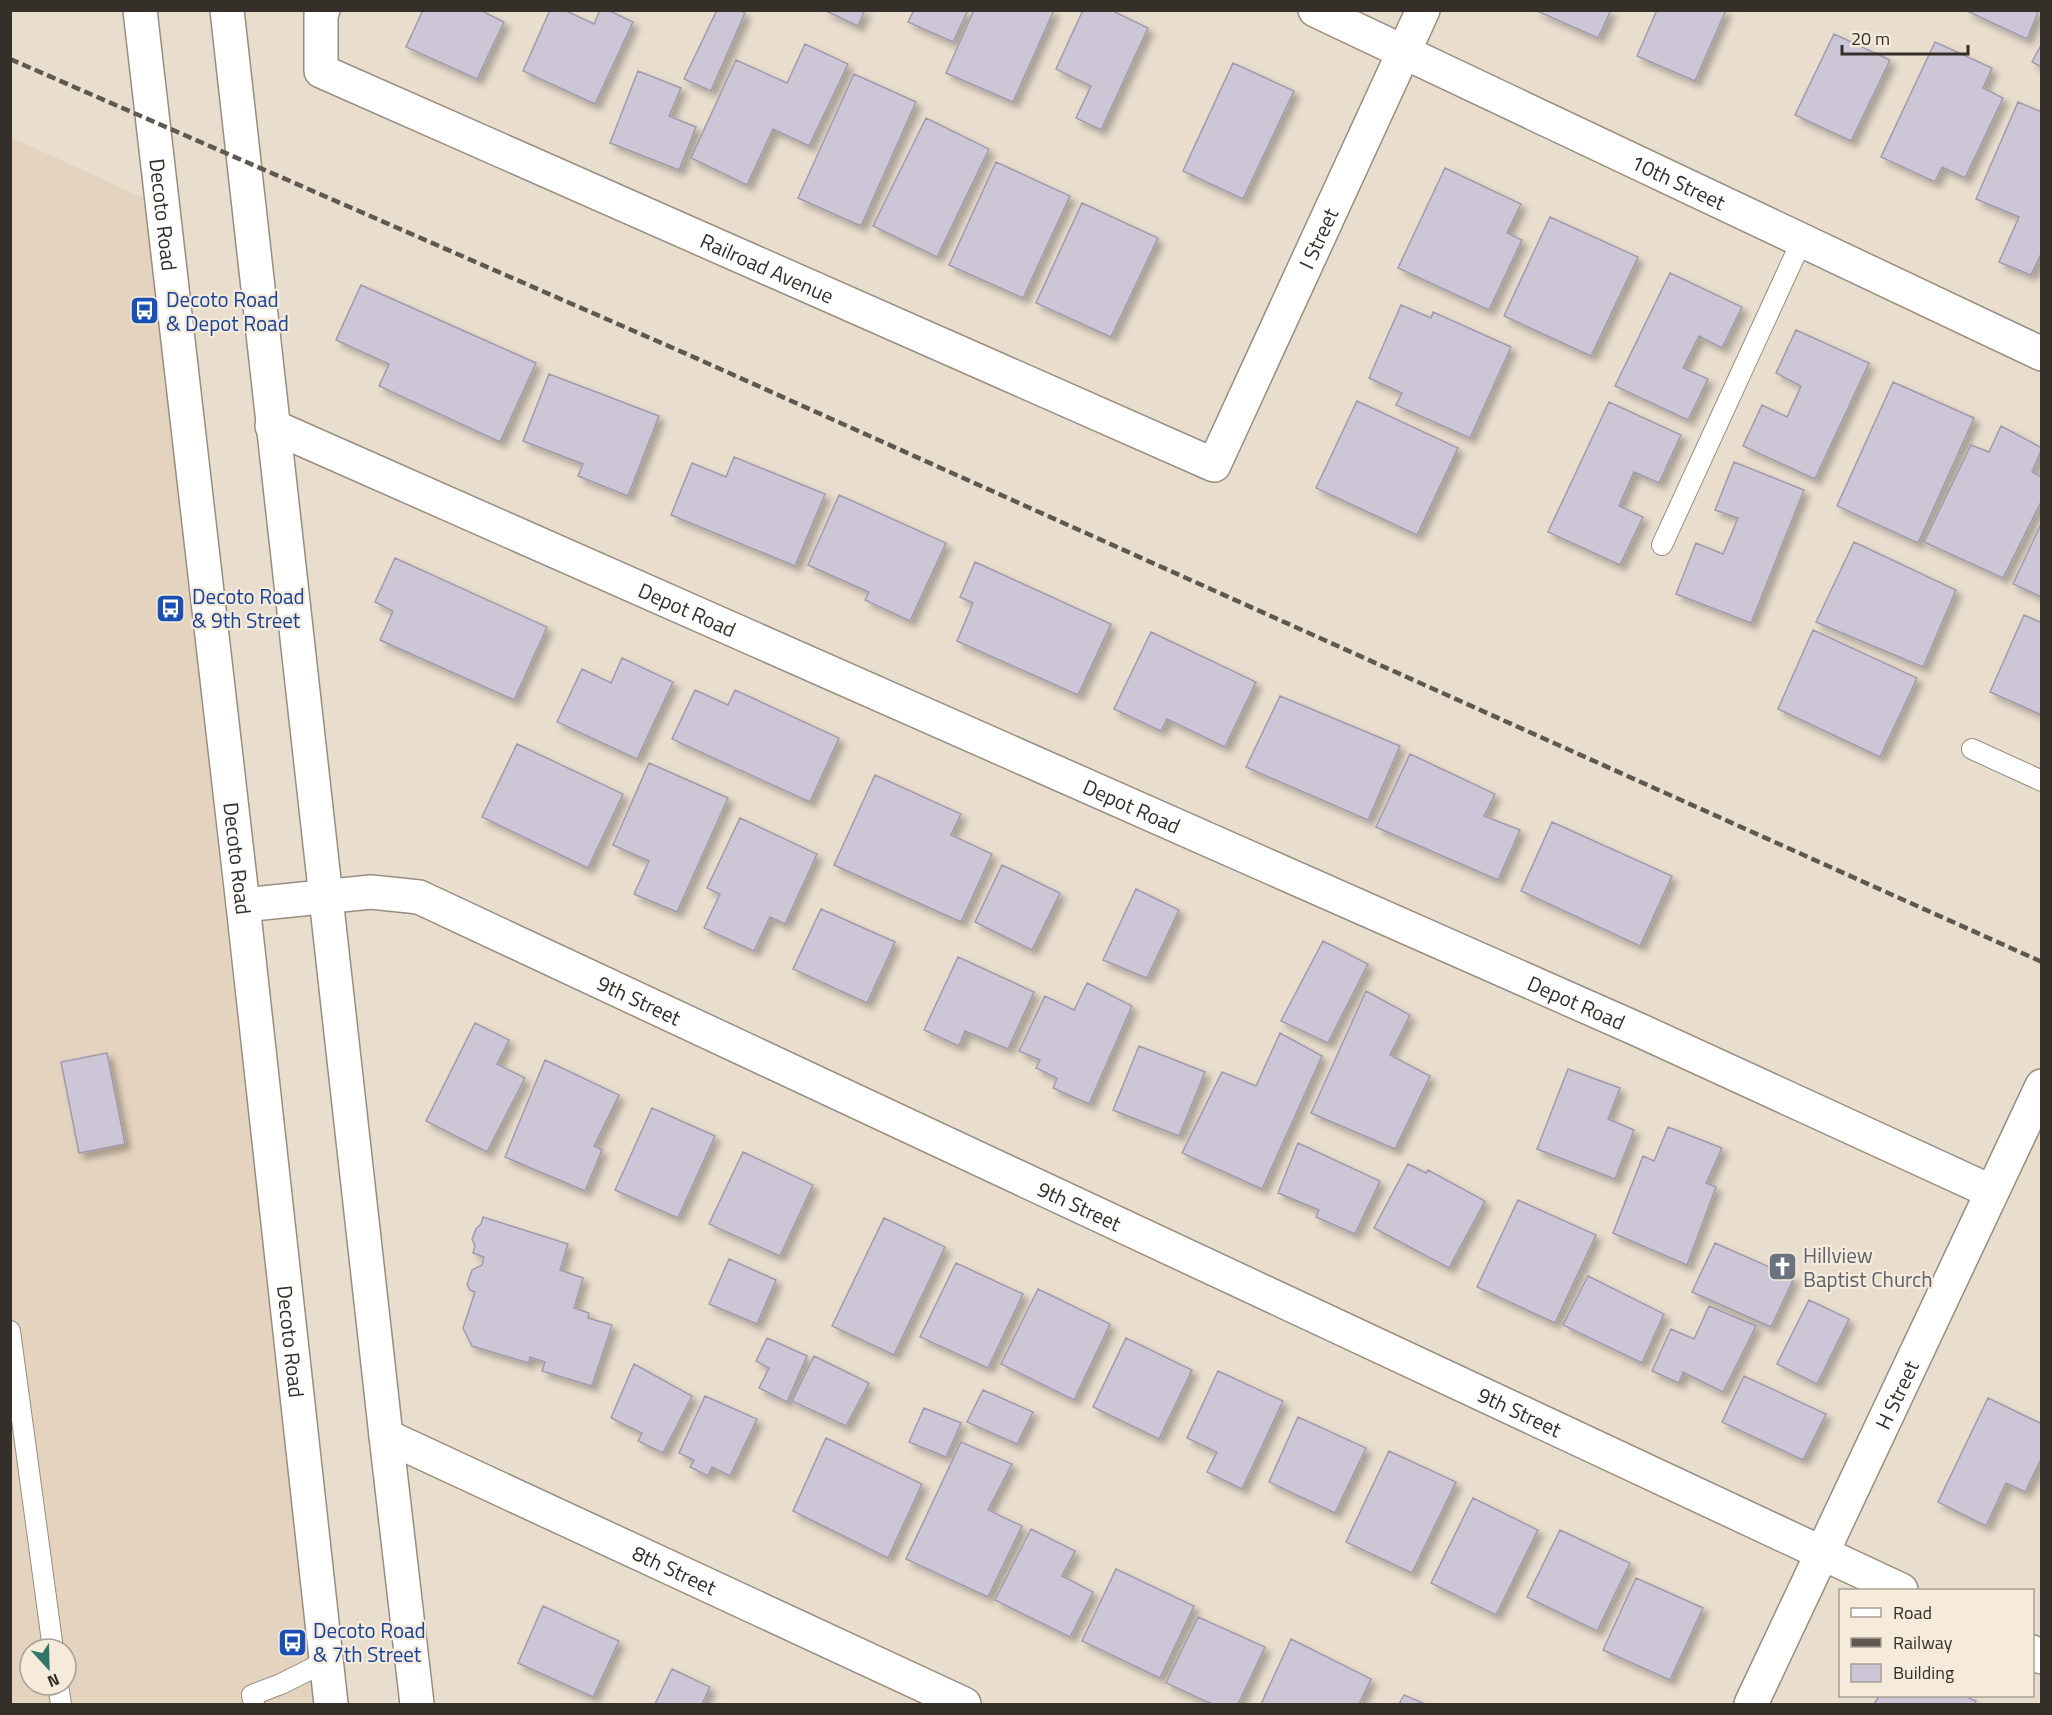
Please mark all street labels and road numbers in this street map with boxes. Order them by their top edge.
street label: 10th Street [1626,146,1731,218]
street label: Decoto Road [141,157,186,272]
street label: I Street [1290,202,1346,274]
street label: Railroad Avenue [695,224,839,311]
street label: Depot Road [633,574,741,645]
street label: Depot Road [1078,770,1186,841]
street label: Decoto Road [215,801,260,916]
street label: 9th Street [592,967,687,1034]
street label: Depot Road [1522,967,1630,1038]
street label: 9th Street [1032,1172,1127,1239]
street label: Decoto Road [269,1284,313,1399]
street label: H Street [1867,1354,1927,1434]
street label: 9th Street [1473,1378,1567,1445]
street label: 8th Street [627,1536,722,1603]

